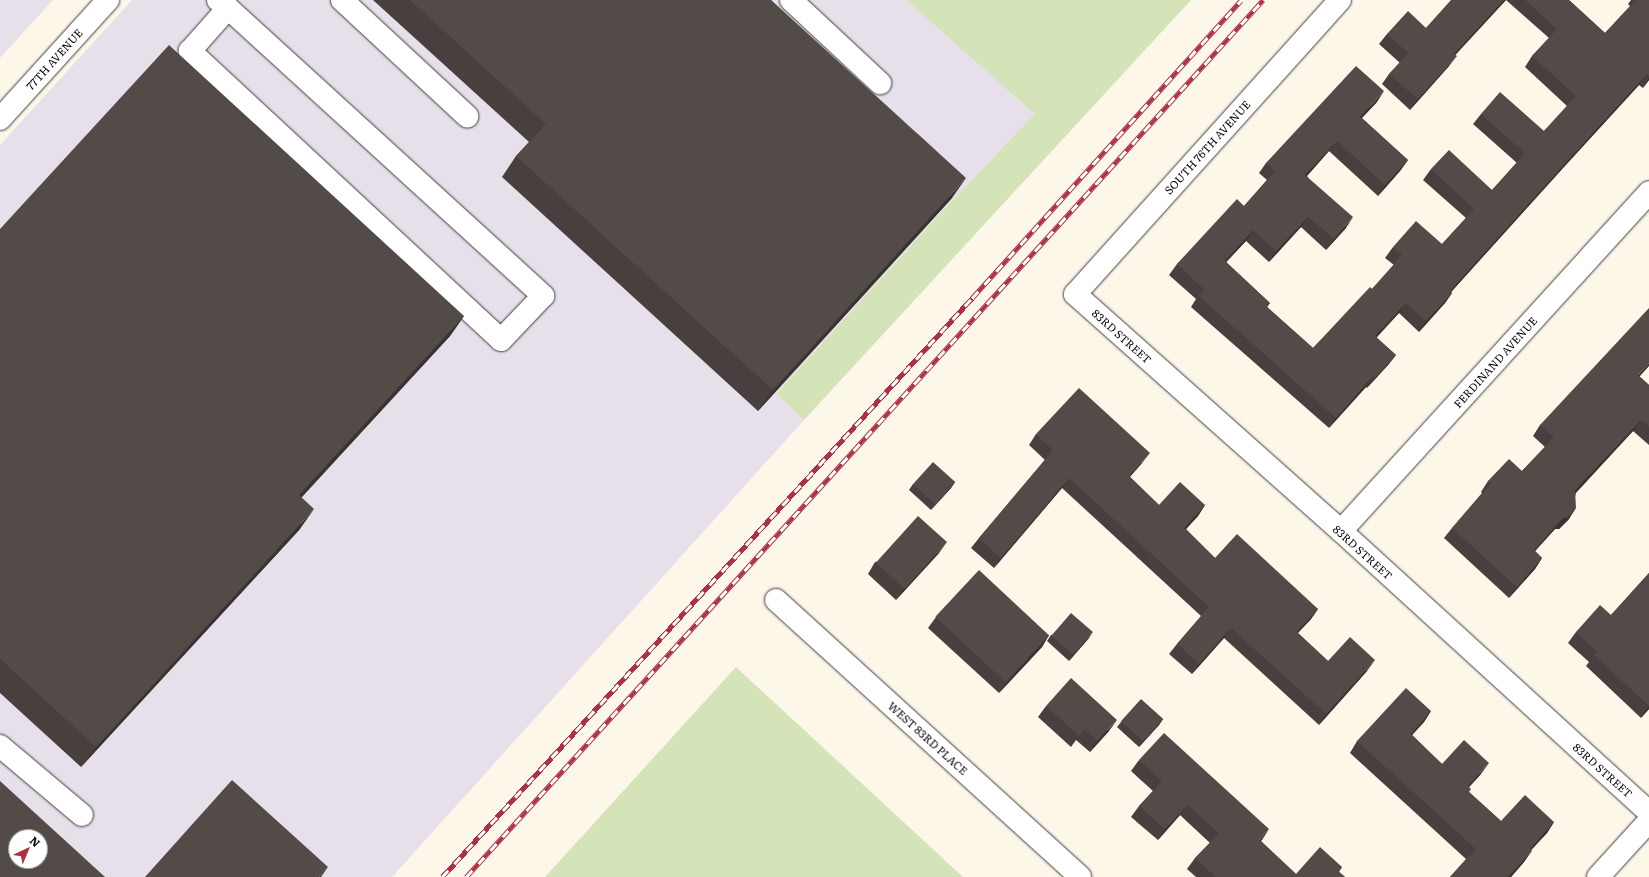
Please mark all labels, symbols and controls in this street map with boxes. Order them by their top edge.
street label: 77TH AVENUE [23,26,85,92]
street label: SOUTH 76TH AVENUE [1161,97,1253,197]
street label: 83RD STREET [1090,306,1154,366]
street label: FERDINAND AVENUE [1451,314,1539,410]
street label: 83RD STREET [1331,522,1395,582]
street label: WEST 83RD PLACE [885,699,971,777]
street label: 83RD STREET [1571,740,1635,800]
north arrow [8,829,48,869]
text: N [27,832,45,850]

